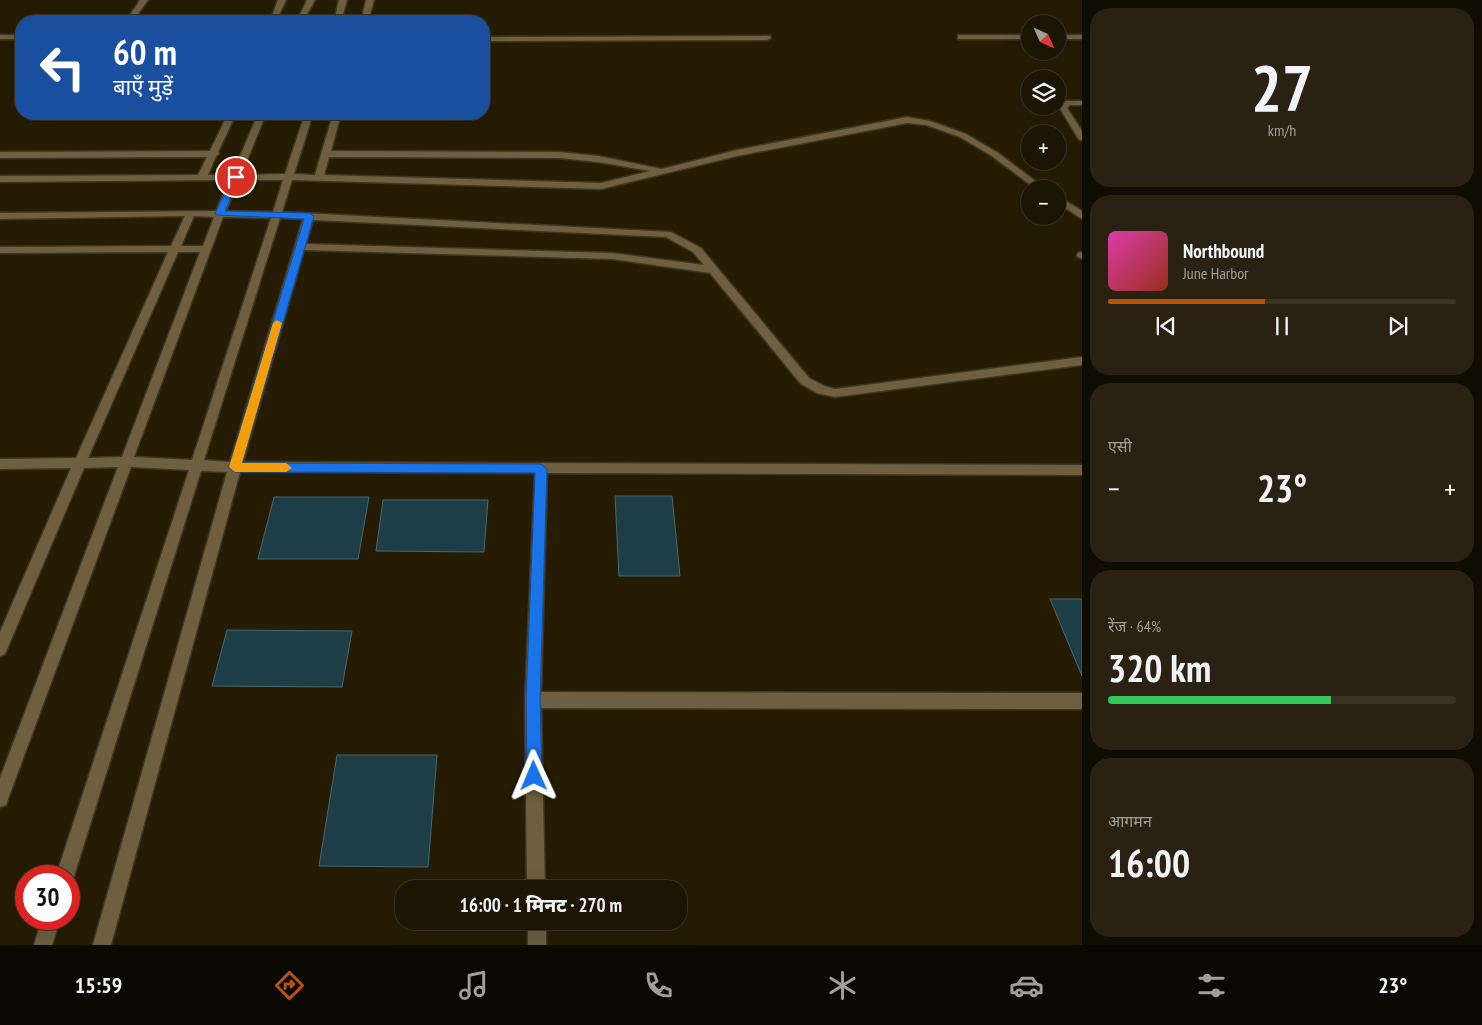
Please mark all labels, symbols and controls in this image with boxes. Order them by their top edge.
north arrow [1021,15,1066,60]
map controls [1021,15,1066,225]
text: 60 m [113,29,177,75]
icon: left [30,35,95,100]
text: 27 [1251,45,1313,129]
button: layers [1021,70,1066,115]
text: बाएँ मुड़ें [113,73,173,101]
text: km/h [1268,120,1296,140]
button: + [1021,125,1066,170]
pin [215,156,257,198]
icon: arrive [222,163,250,191]
button: − [1021,180,1066,225]
text: Northbound [1183,239,1264,263]
text: June Harbor [1183,263,1248,283]
icon: previous [1152,312,1180,340]
icon: pause [1268,312,1296,340]
icon: next [1384,312,1412,340]
text: एसी [1108,436,1132,456]
text: 23° [1257,463,1307,512]
text: − [1108,470,1120,507]
text: + [1444,470,1456,507]
text: रेंज · 64% [1108,616,1161,636]
text: 320 km [1108,643,1211,692]
position arrow [507,749,559,801]
text: आगमन [1108,811,1152,831]
text: 16:00 [1108,838,1190,887]
speed limit sign: 30 [15,865,80,930]
text: 16:00 · 1 मिनट · 270 m [460,893,622,917]
icon: directions [272,968,307,1003]
icon: music [456,968,491,1003]
icon: phone [641,968,676,1003]
icon: climate [825,968,860,1003]
icon: car [1009,968,1044,1003]
icon: filters [1194,968,1229,1003]
text: 15:59 [75,971,122,999]
text: 23° [1378,971,1407,999]

